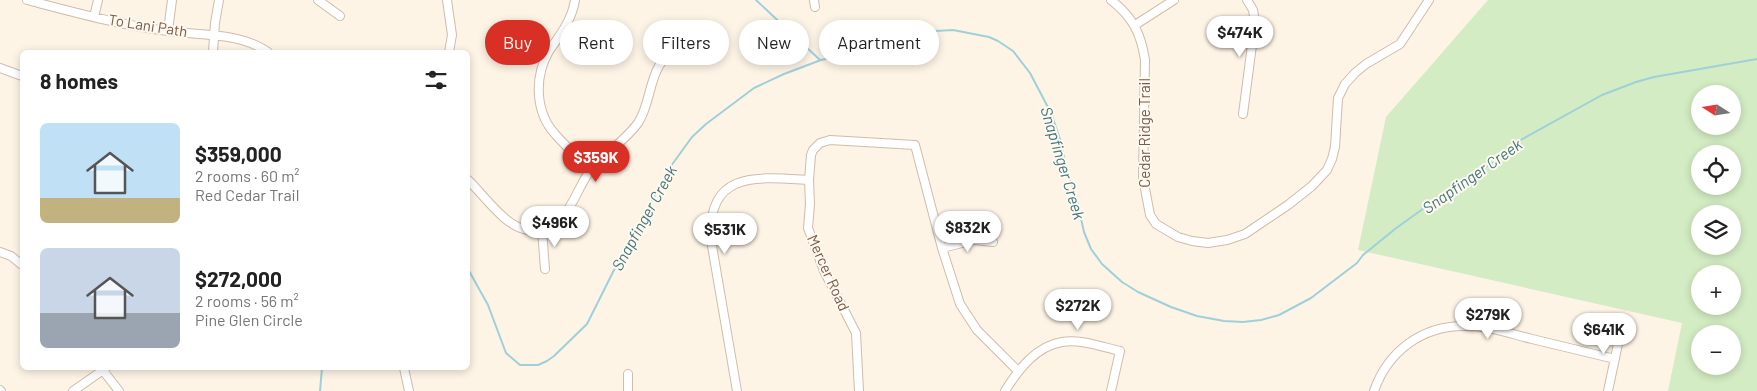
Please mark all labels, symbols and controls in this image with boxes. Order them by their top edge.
street label: To Lani Path [107,10,189,40]
pin: $474K [1205,15,1275,58]
chip: Buy [485,20,550,65]
chip: Rent [560,20,633,65]
chip: Filters [643,20,729,65]
chip: New [739,20,809,65]
chip: Apartment [819,20,939,65]
text: $474K [1217,22,1263,41]
icon: filters [422,66,450,94]
text: 8 homes [40,68,118,93]
street label: Cedar Ridge Trail [1135,78,1153,188]
north arrow [1691,85,1741,135]
map controls [1691,85,1741,375]
water label: Snapfinger Creek [1037,104,1090,222]
water label: Snapfinger Creek [1418,134,1525,217]
pin: $359K [561,140,631,183]
text: $359,000 [195,141,282,166]
icon: home [80,143,140,203]
button: locate [1691,145,1741,195]
text: $359K [574,147,618,166]
water label: Snapfinger Creek [607,162,680,274]
text: 2 rooms · 60 m² [195,166,300,185]
text: Red Cedar Trail [195,185,299,204]
button: layers [1691,205,1741,255]
pin: $496K [520,206,590,248]
pin: $832K [933,210,1003,253]
text: $496K [532,212,578,231]
pin: $531K [690,212,760,255]
text: $832K [945,217,991,236]
text: $531K [704,219,746,238]
street label: Mercer Road [804,232,854,313]
button: + [1691,265,1741,315]
text: $272,000 [195,266,282,291]
icon: home [80,268,140,328]
pin: $272K [1043,288,1113,331]
text: 2 rooms · 56 m² [195,291,299,310]
text: $272K [1055,295,1101,314]
pin: $279K [1453,298,1523,340]
text: $279K [1466,304,1510,323]
text: Pine Glen Circle [195,310,303,329]
pin: $641K [1569,312,1639,355]
text: $641K [1583,319,1625,338]
button: − [1691,325,1741,375]

